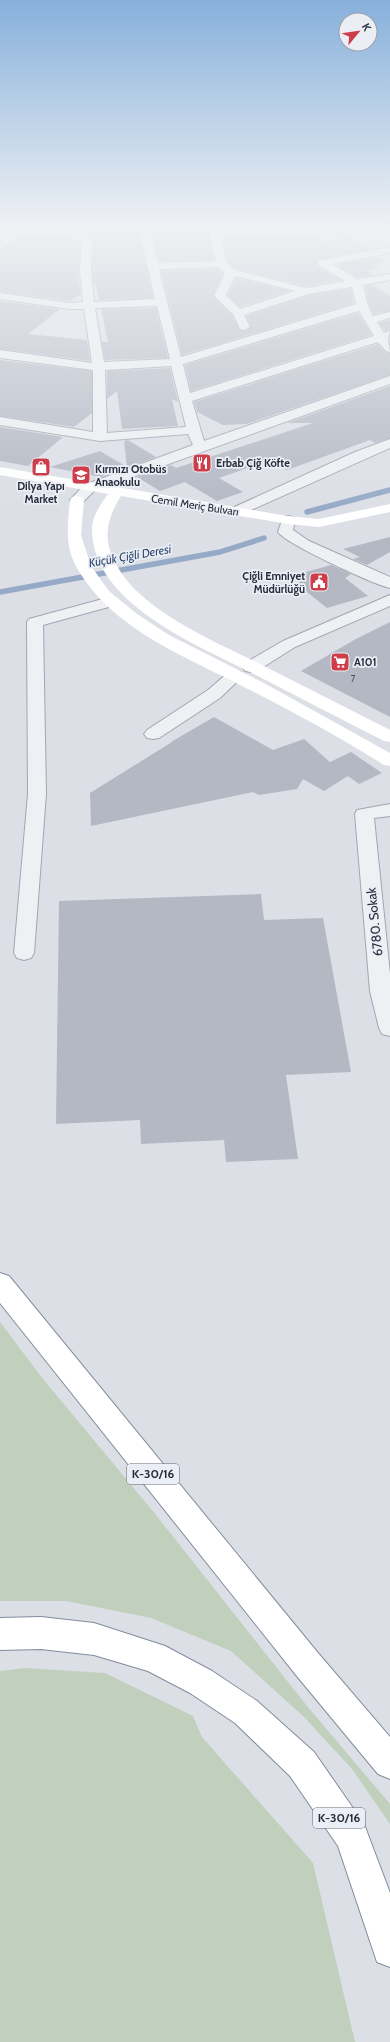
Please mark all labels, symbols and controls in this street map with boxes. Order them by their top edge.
north arrow [338,12,378,52]
text: K [359,21,375,34]
restaurant icon: Erbab Çiğ Köfte [191,452,213,474]
shop icon: Dilya Yapı Market [30,456,52,478]
place label: Erbab Çiğ Köfte [216,456,290,470]
place label: Kırmızı Otobüs Anaokulu [95,462,167,489]
school or university icon: Kırmızı Otobüs Anaokulu [70,464,92,486]
place label: Dilya Yapı Market [17,479,65,506]
street label: Cemil Meriç Bulvarı [150,491,240,519]
water label: Küçük Çiğli Deresi [87,541,173,570]
place label: Çiğli Emniyet Müdürlüğü [242,569,305,596]
public building icon: Çiğli Emniyet Müdürlüğü [308,571,330,593]
supermarket icon: A101 [329,651,351,673]
place label: A101 [354,655,377,669]
house number: 7 [351,673,356,684]
street label: 6780. Sokak [362,887,386,957]
road number: K-30/16 [127,1464,179,1484]
road number: K-30/16 [313,1808,365,1828]

